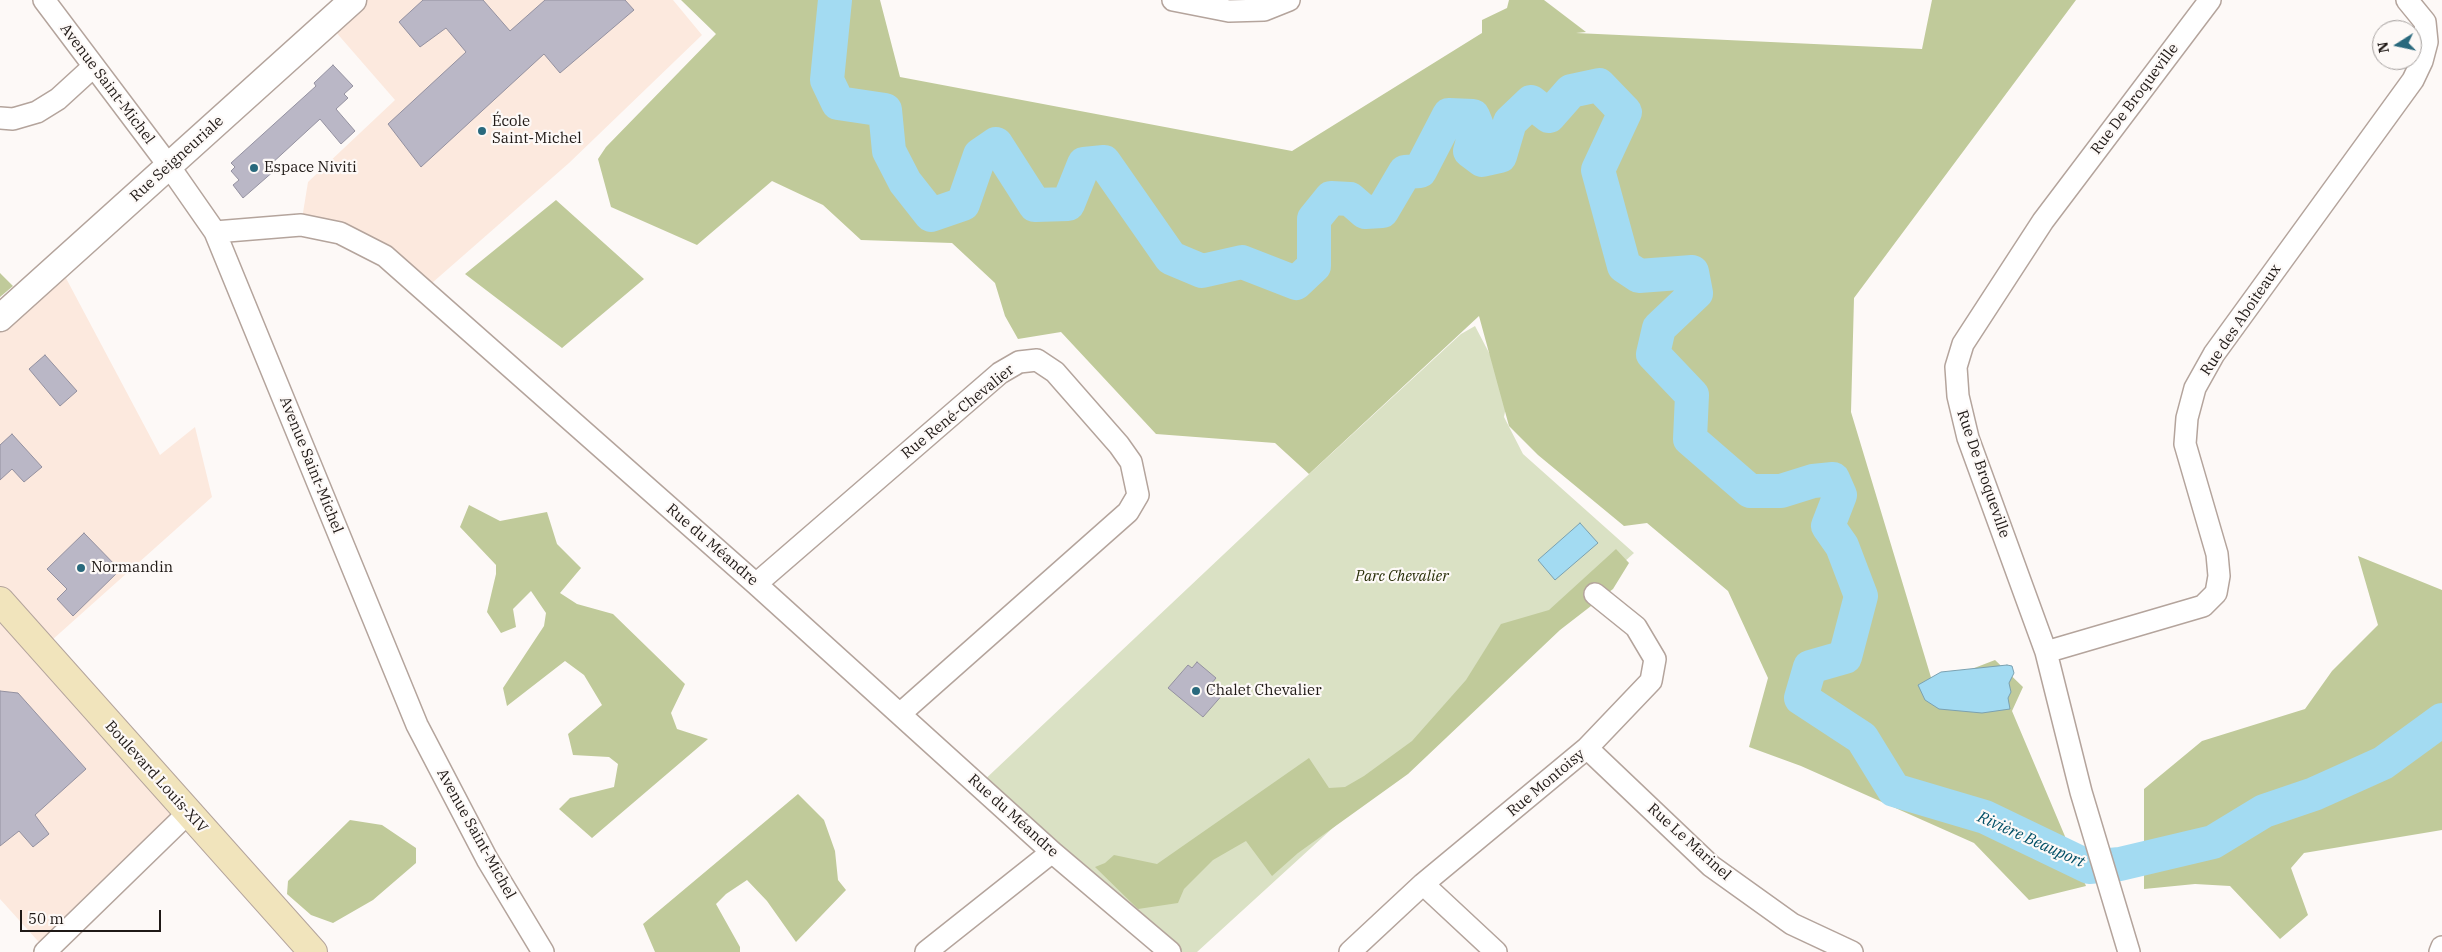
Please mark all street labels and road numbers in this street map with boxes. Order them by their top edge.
street label: Avenue Saint-Michel [56,20,158,148]
street label: Rue De Broqueville [2087,40,2183,158]
street label: Rue Seigneuriale [127,112,227,206]
street label: Rue des Aboiteaux [2197,261,2285,379]
street label: Rue René-Chevalier [898,361,1018,463]
street label: Avenue Saint-Michel [275,394,347,536]
street label: Rue De Broqueville [1953,408,2013,540]
street label: Rue du Méandre [662,500,762,590]
street label: Boulevard Louis-XIV [101,717,211,837]
street label: Rue Montoisy [1504,745,1588,821]
street label: Avenue Saint-Michel [433,766,519,902]
street label: Rue du Méandre [964,771,1062,861]
street label: Rue Le Marinel [1644,800,1734,884]

